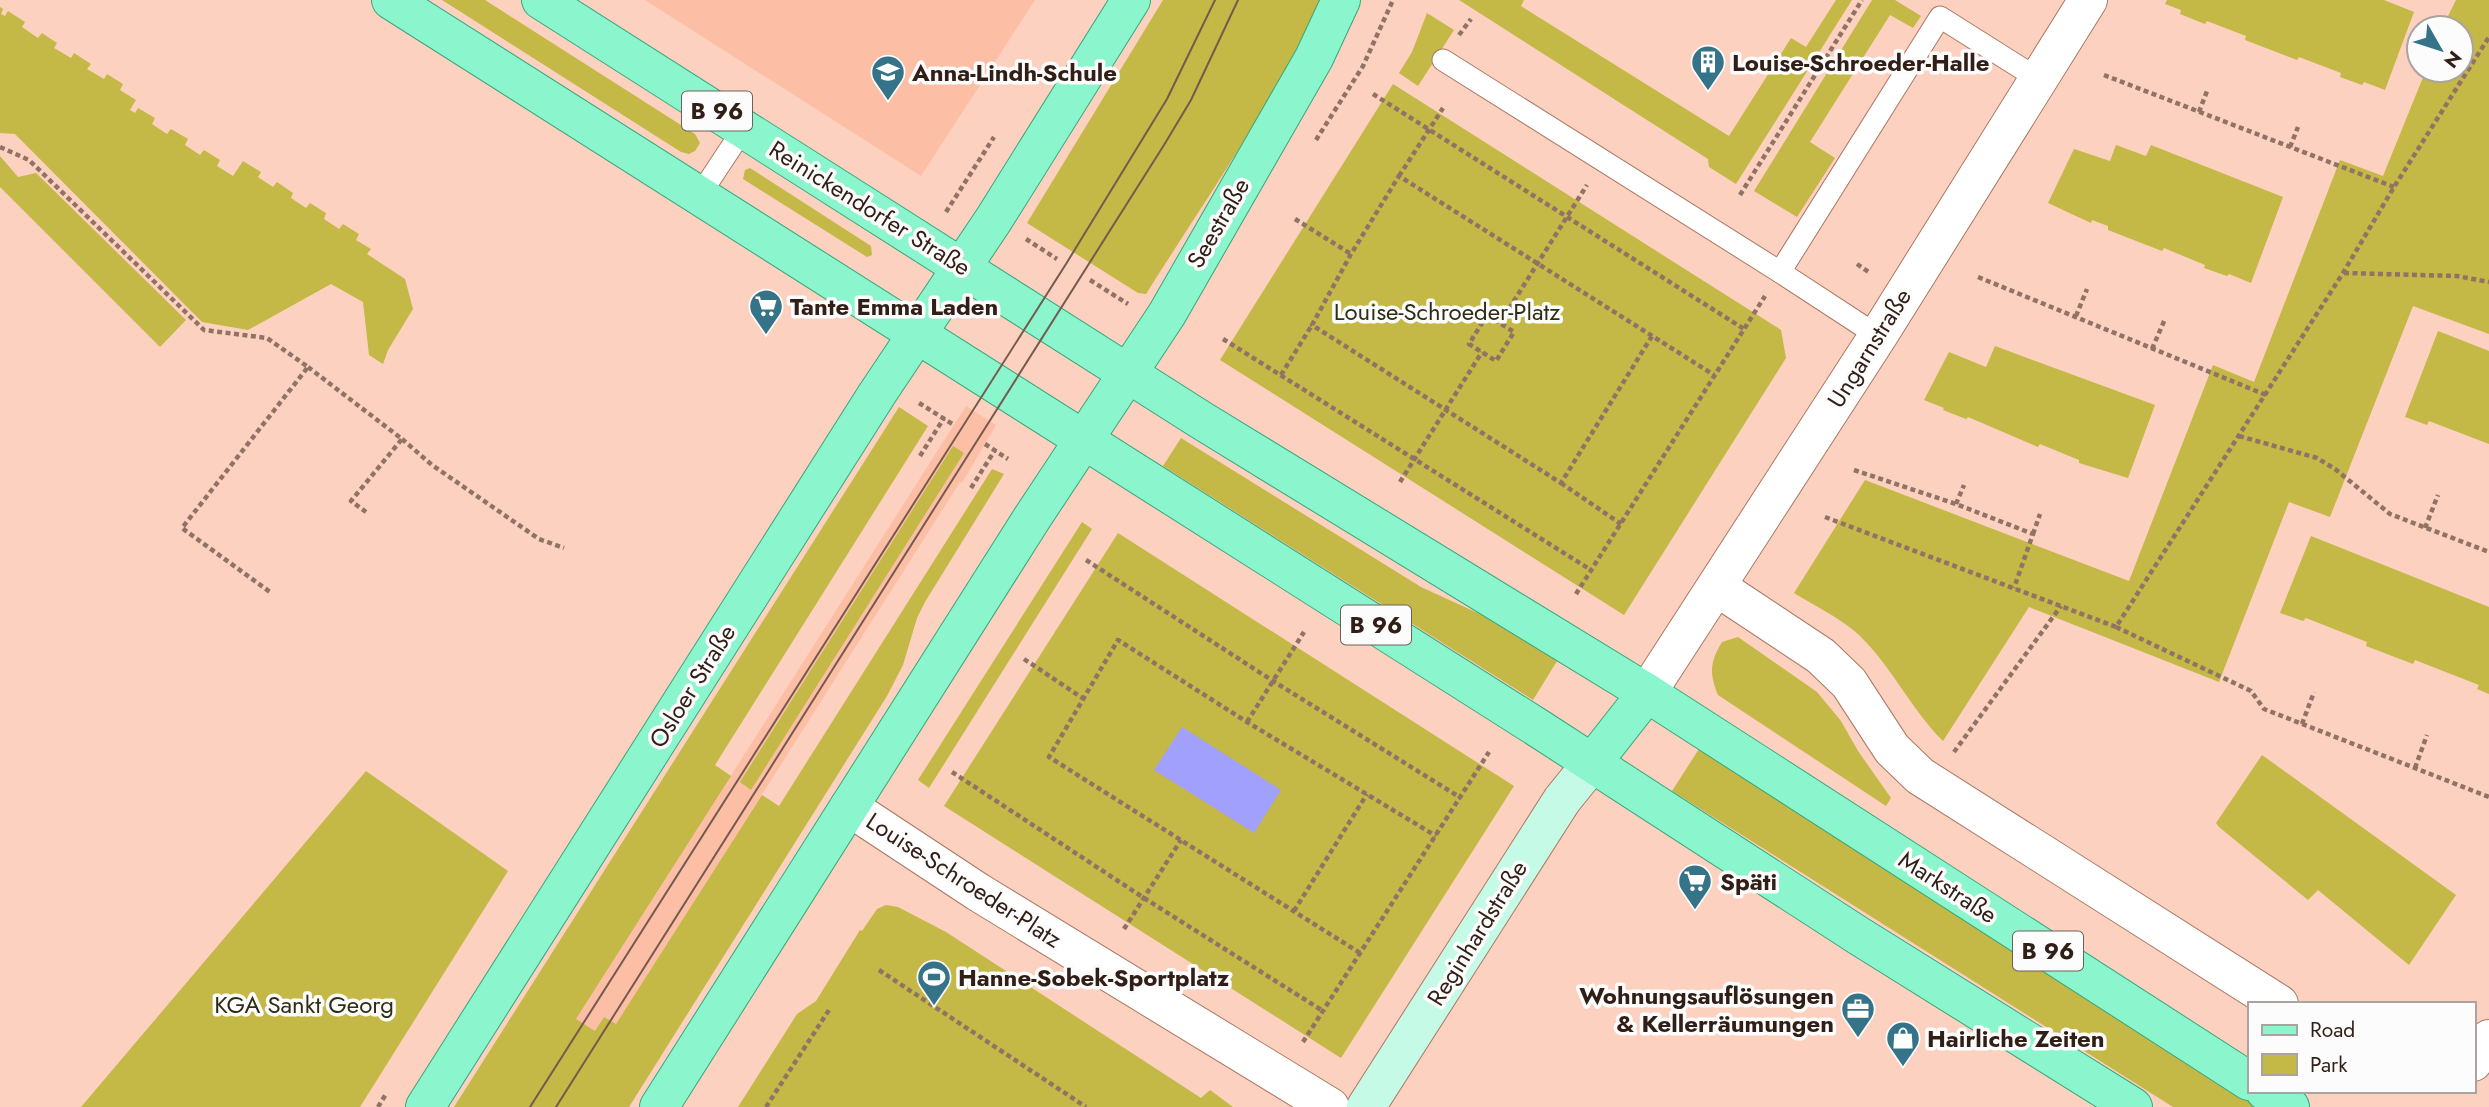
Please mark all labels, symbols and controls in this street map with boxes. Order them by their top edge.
north arrow [2405,14,2475,84]
building icon: Louise-Schroeder-Halle [1689,43,1727,92]
place label: Louise-Schroeder-Halle [1732,45,1989,80]
text: N [2438,45,2468,74]
school or university icon: Anna-Lindh-Schule [869,53,907,102]
place label: Anna-Lindh-Schule [911,55,1117,90]
road number: B 96 [682,92,752,130]
street label: Reinickendorfer Straße [762,132,978,284]
street label: Seestraße [1178,171,1258,275]
street label: Ungarnstraße [1818,282,1920,414]
supermarket icon: Tante Emma Laden [747,287,785,336]
place label: Tante Emma Laden [790,289,998,324]
park label: Louise-Schroeder-Platz [1334,294,1560,329]
road number: B 96 [1341,606,1411,645]
street label: Osloer Straße [640,618,744,754]
street label: Louise-Schroeder-Platz [859,804,1069,956]
street label: Markstraße [1892,842,2004,932]
street label: Reginhardstraße [1418,854,1536,1012]
supermarket icon: Späti [1676,862,1714,911]
place label: Späti [1720,864,1777,899]
road number: B 96 [2013,932,2083,970]
sports icon: Hanne-Sobek-Sportplatz [915,958,953,1007]
place label: Hanne-Sobek-Sportplatz [958,960,1230,995]
place label: Wohnungsauflösungen & Kellerräumungen [1579,978,1834,1041]
park label: KGA Sankt Georg [214,987,394,1022]
office icon: Wohnungsauflösungen & Kellerräumungen [1839,990,1877,1039]
legend [2248,1002,2475,1093]
text: Road [2310,1015,2355,1045]
shop icon: Hairliche Zeiten [1884,1019,1922,1068]
place label: Hairliche Zeiten [1927,1021,2105,1056]
text: Park [2310,1050,2348,1080]

